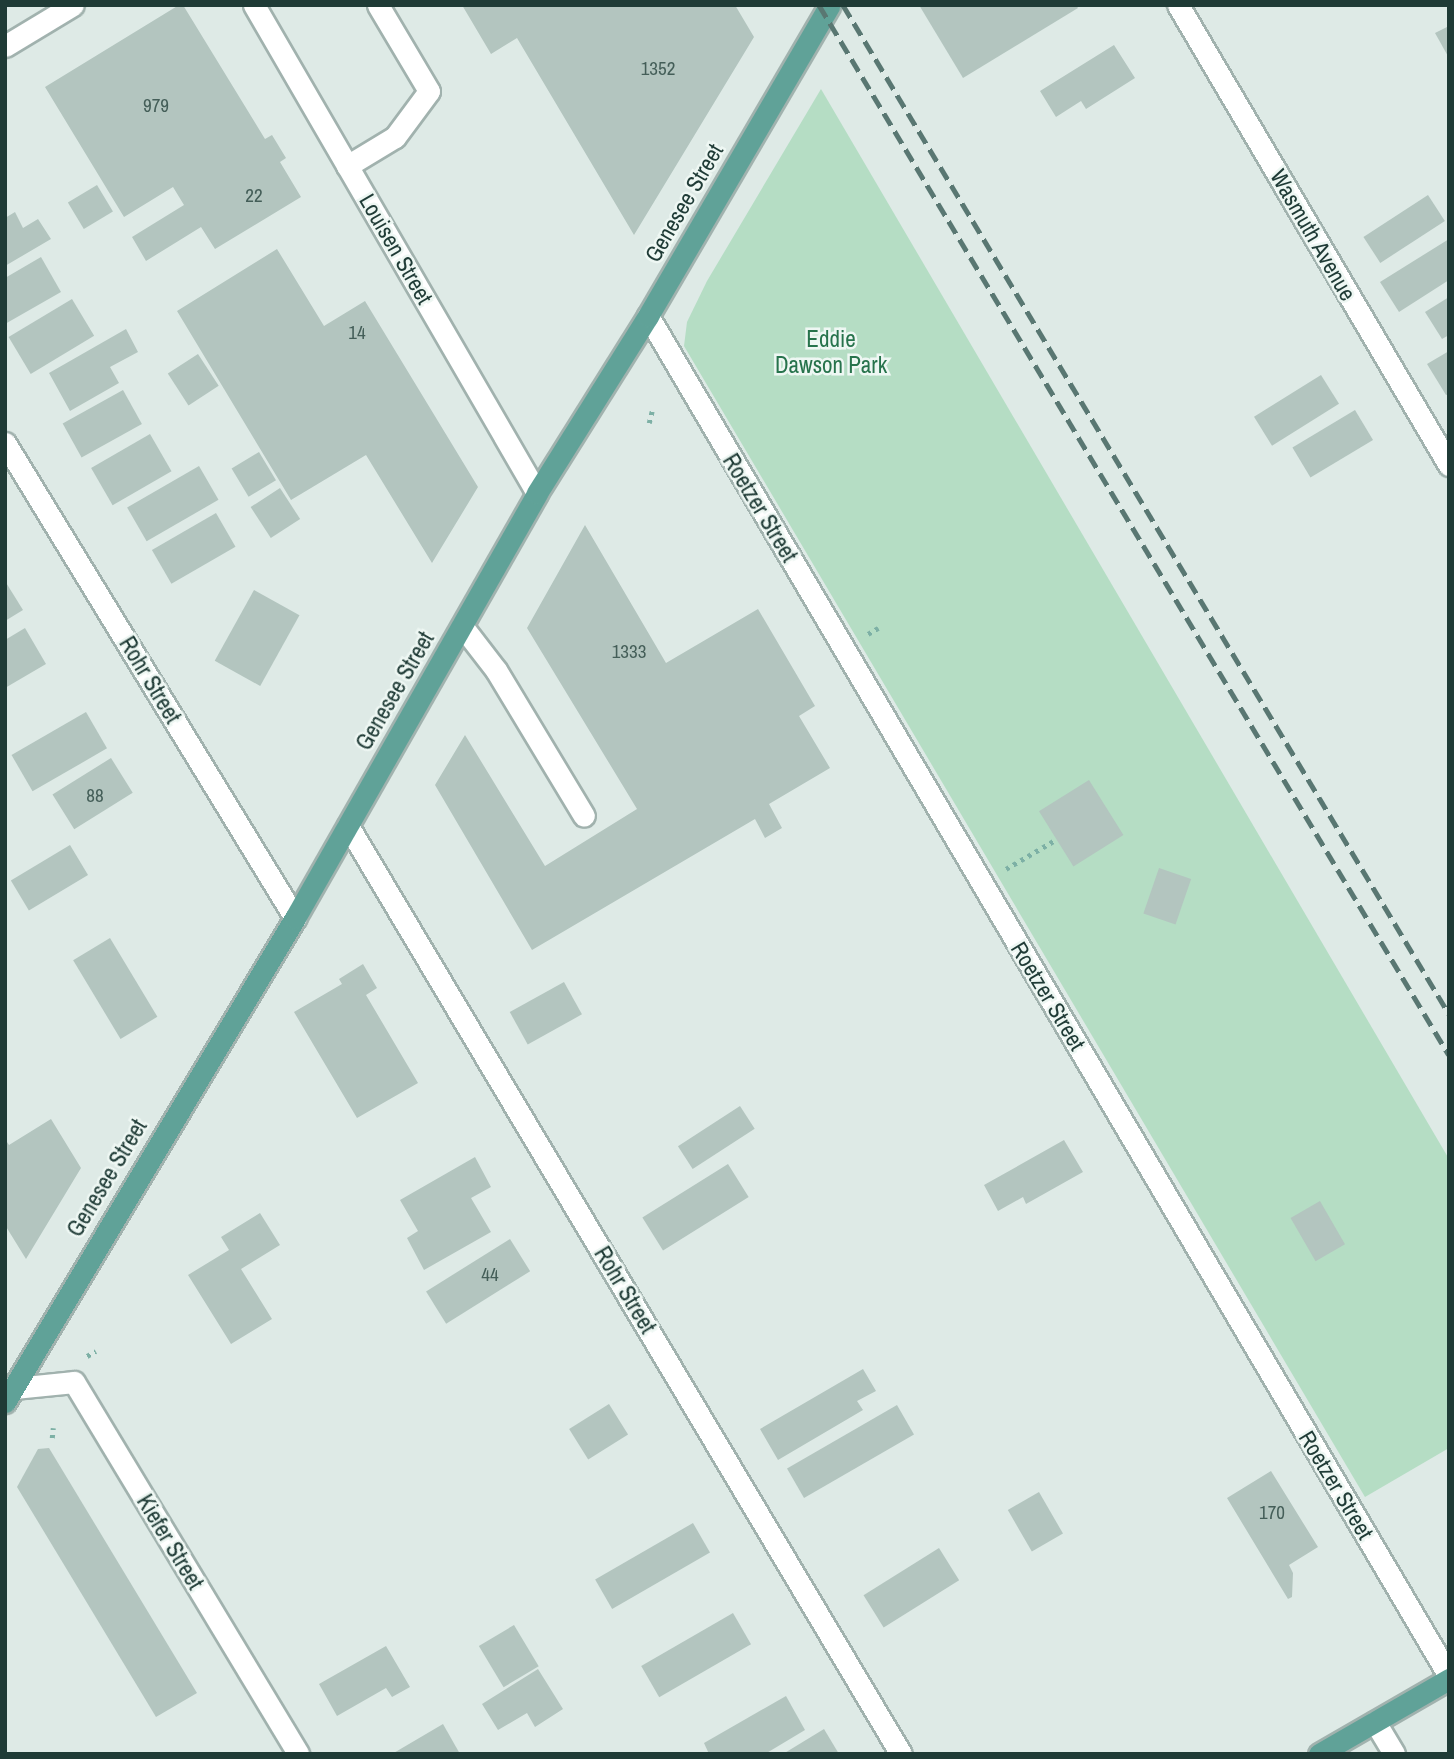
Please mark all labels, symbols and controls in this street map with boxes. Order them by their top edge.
house number: 1352 [641,58,675,80]
house number: 979 [143,95,169,117]
street label: Genesee Street [639,139,729,267]
street label: Wasmuth Avenue [1264,164,1362,306]
house number: 22 [245,185,263,207]
street label: Louisen Street [353,189,439,309]
house number: 14 [348,322,366,344]
park label: Eddie Dawson Park [775,325,887,379]
street label: Roetzer Street [717,449,803,567]
street label: Genesee Street [350,627,440,755]
street label: Rohr Street [113,632,187,728]
house number: 1333 [612,641,646,663]
house number: 88 [86,785,104,807]
street label: Roetzer Street [1005,937,1091,1055]
street label: Genesee Street [61,1114,153,1242]
street label: Rohr Street [588,1242,662,1338]
house number: 44 [481,1264,499,1286]
street label: Roetzer Street [1293,1426,1379,1544]
street label: Kiefer Street [131,1490,209,1594]
house number: 170 [1259,1502,1285,1524]

